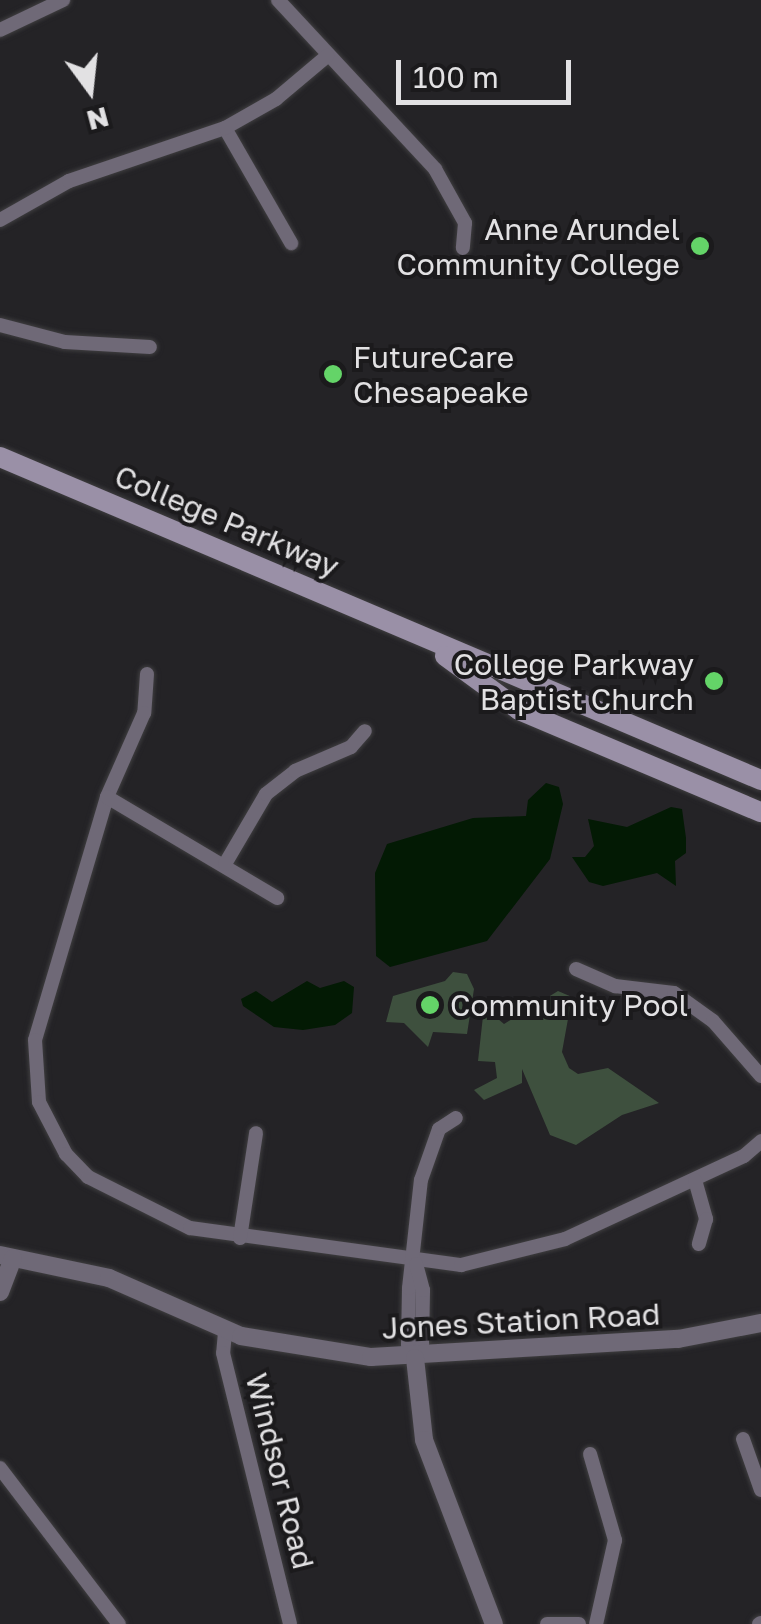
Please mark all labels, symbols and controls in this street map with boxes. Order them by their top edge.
north arrow [40,40,140,140]
scale bar [401,40,576,102]
text: 100 m [413,59,499,95]
text: N [83,101,112,138]
place label: Anne Arundel Community College [396,211,680,282]
marker: Anne Arundel Community College [689,235,711,257]
place label: FutureCare Chesapeake [353,339,529,410]
marker: FutureCare Chesapeake [322,363,344,385]
street label: College Parkway [109,458,345,584]
place label: College Parkway Baptist Church [454,646,694,716]
marker: College Parkway Baptist Church [703,670,725,692]
place label: Community Pool [450,987,688,1023]
marker: Community Pool [419,994,441,1016]
street label: Jones Station Road [381,1296,661,1346]
street label: Windsor Road [238,1369,322,1573]

